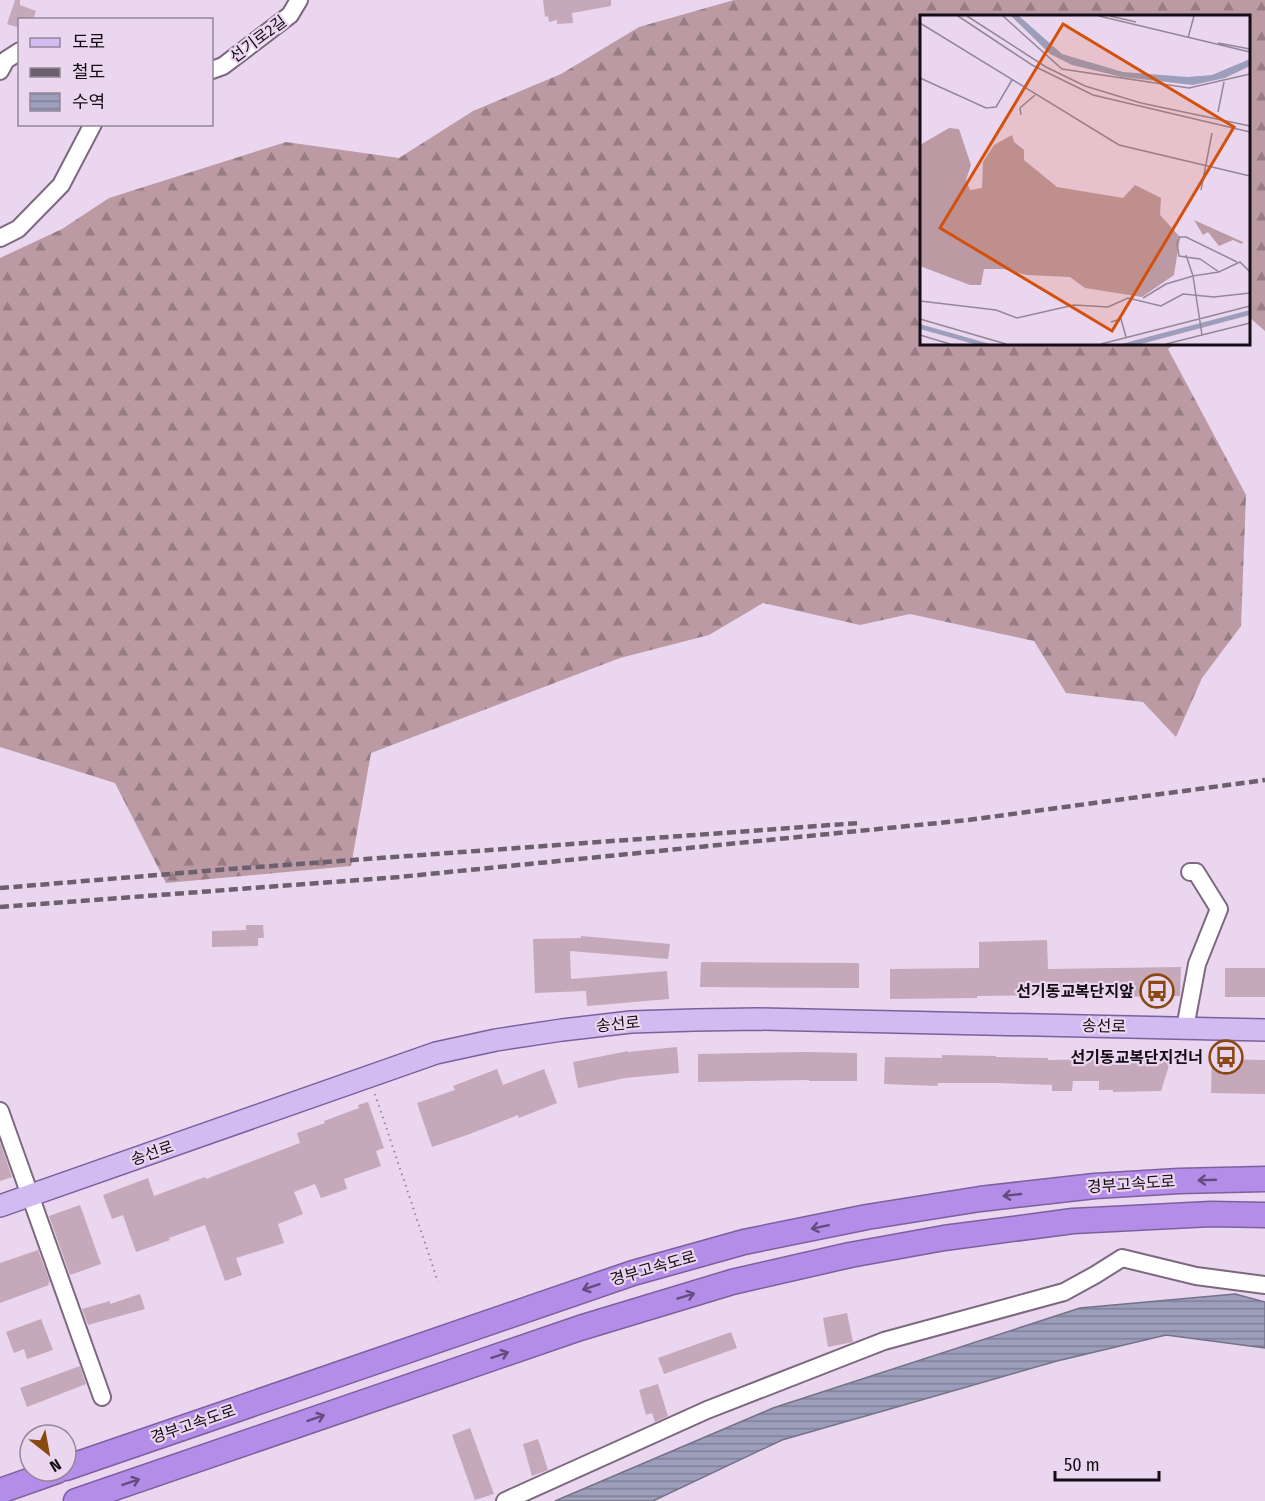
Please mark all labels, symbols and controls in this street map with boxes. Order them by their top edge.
street label: 선기로2길 [226,12,290,66]
inset map [920,15,1250,345]
legend [18,18,213,126]
text: 도로 [72,31,105,53]
text: 철도 [72,61,105,83]
text: 수역 [72,91,105,113]
bus stop icon: 선기동교복단지앞 [1139,973,1175,1009]
place label: 선기동교복단지앞 [1016,982,1134,1001]
street label: 송선로 [595,1013,641,1035]
street label: 송선로 [1082,1016,1127,1036]
bus stop icon: 선기동교복단지건너 [1208,1039,1244,1075]
place label: 선기동교복단지건너 [1071,1048,1203,1067]
street label: 송선로 [128,1137,176,1169]
street label: 경부고속도로 [1086,1171,1176,1197]
one-way arrow [1197,1175,1217,1186]
one-way arrow [1003,1190,1023,1201]
one-way arrow [811,1222,830,1233]
street label: 경부고속도로 [608,1247,698,1289]
one-way arrow [582,1283,601,1294]
one-way arrow [676,1290,695,1301]
one-way arrow [490,1349,509,1360]
street label: 경부고속도로 [148,1401,238,1447]
one-way arrow [306,1412,325,1423]
north arrow [18,1423,78,1483]
scale bar [1055,1444,1158,1482]
text: 50 m [1064,1454,1100,1476]
text: N [46,1455,64,1476]
one-way arrow [122,1476,141,1487]

